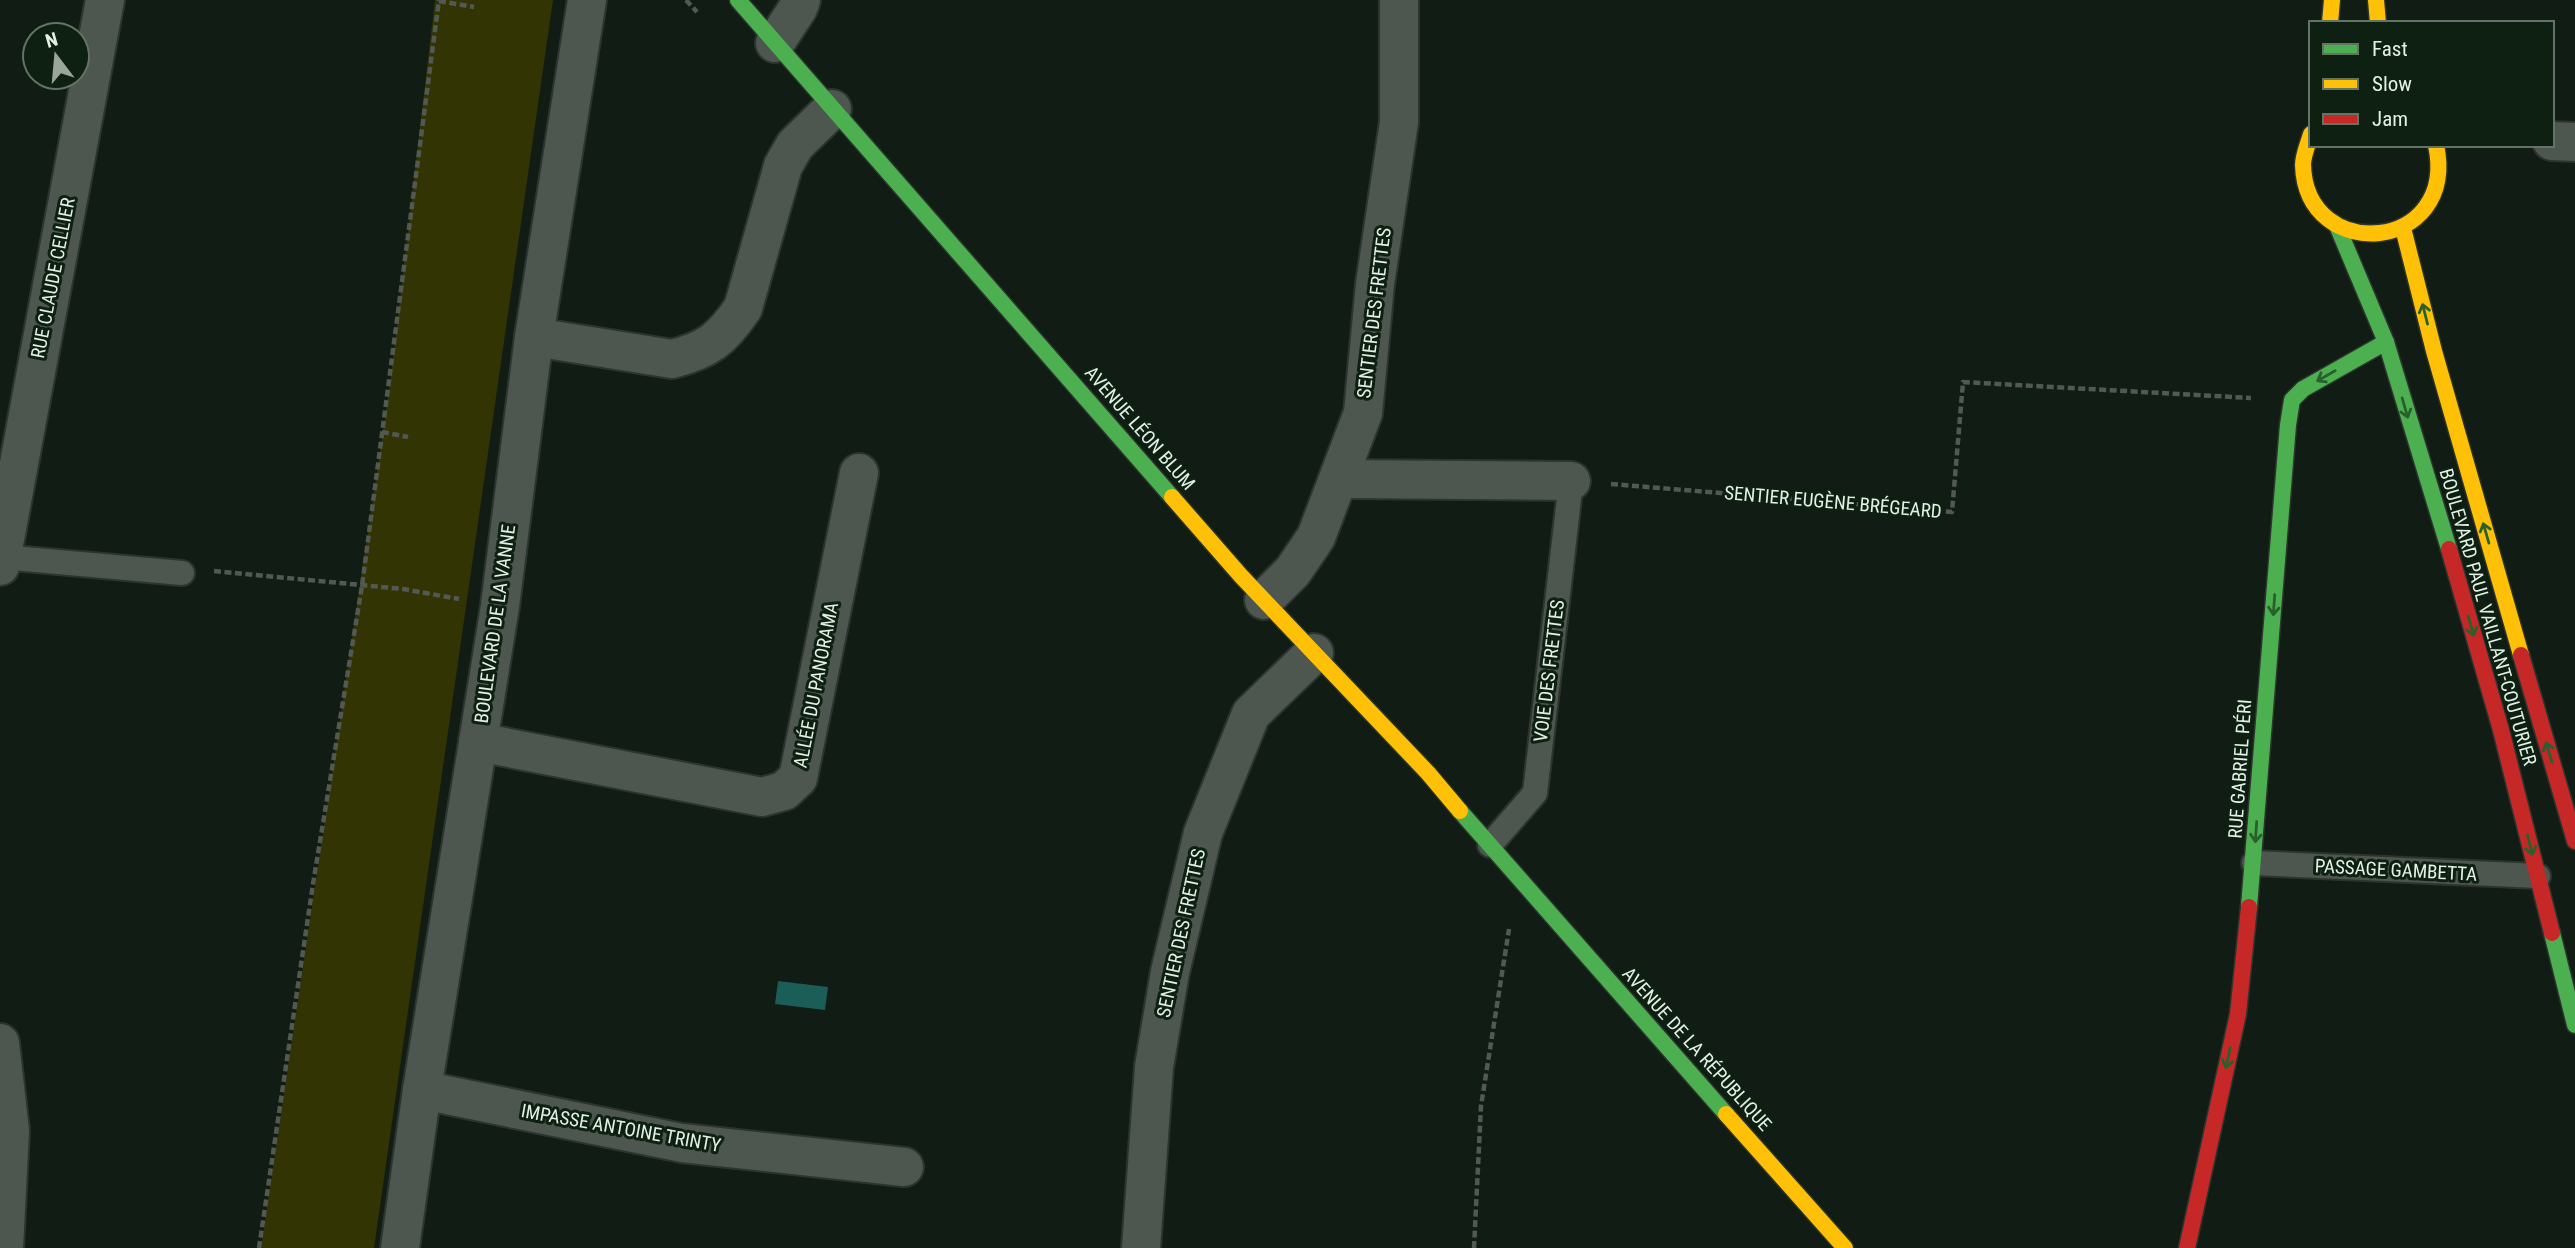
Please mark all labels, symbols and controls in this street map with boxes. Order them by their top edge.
north arrow [21,21,91,91]
legend [2309,21,2554,147]
text: N [43,27,60,53]
text: Fast [2372,37,2408,61]
text: Slow [2372,72,2412,96]
text: Jam [2372,107,2408,131]
street label: RUE CLAUDE CELLIER [26,196,80,360]
street label: SENTIER DES FRETTES [1352,226,1396,400]
one-way arrow [2418,303,2431,326]
street label: AVENUE LÉON BLUM [1080,361,1200,495]
one-way arrow [2317,369,2337,383]
one-way arrow [2400,396,2413,418]
street label: BOULEVARD PAUL VAILLANT-COUTURIER [2435,466,2541,768]
street label: SENTIER EUGÈNE BRÉGEARD [1723,481,1943,523]
one-way arrow [2479,522,2492,544]
street label: BOULEVARD DE LA VANNE [470,523,520,725]
one-way arrow [2267,594,2280,616]
street label: VOIE DES FRETTES [1529,598,1569,743]
street label: ALLÉE DU PANORAMA [789,600,843,770]
one-way arrow [2465,614,2478,636]
street label: RUE GABRIEL PÉRI [2224,699,2256,839]
one-way arrow [2542,741,2555,763]
one-way arrow [2249,820,2262,843]
one-way arrow [2524,833,2537,856]
street label: SENTIER DES FRETTES [1152,846,1210,1019]
street label: PASSAGE GAMBETTA [2314,854,2478,886]
street label: AVENUE DE LA RÉPUBLIQUE [1617,962,1777,1136]
one-way arrow [2221,1046,2235,1069]
street label: IMPASSE ANTOINE TRINTY [519,1099,723,1157]

